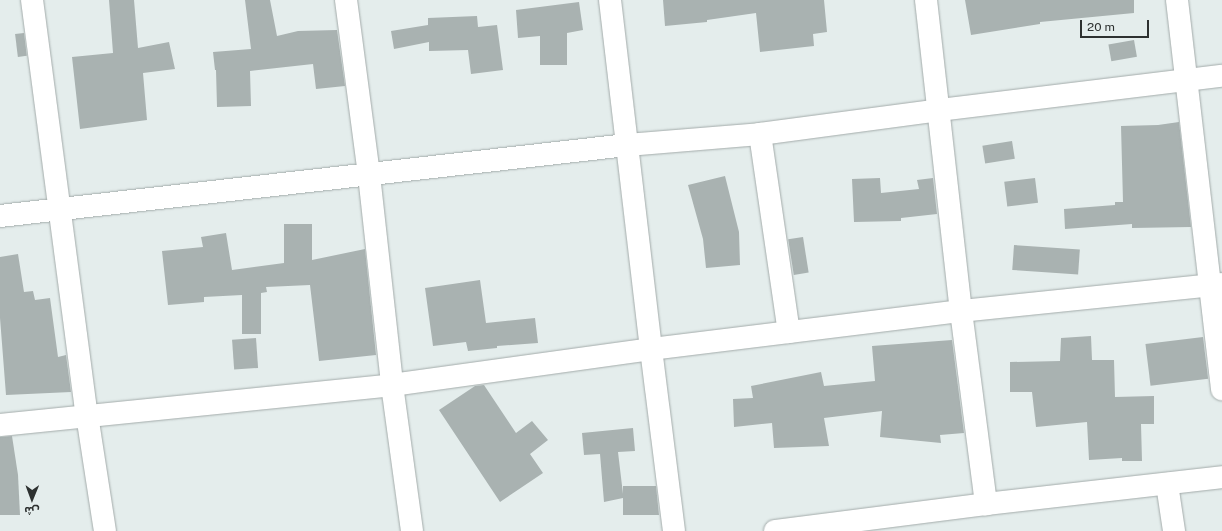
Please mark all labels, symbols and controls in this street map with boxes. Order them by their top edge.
scale bar [1082,12,1151,38]
text: 20 m [1087,20,1115,34]
north arrow [12,479,52,519]
text: ش [24,505,39,517]

